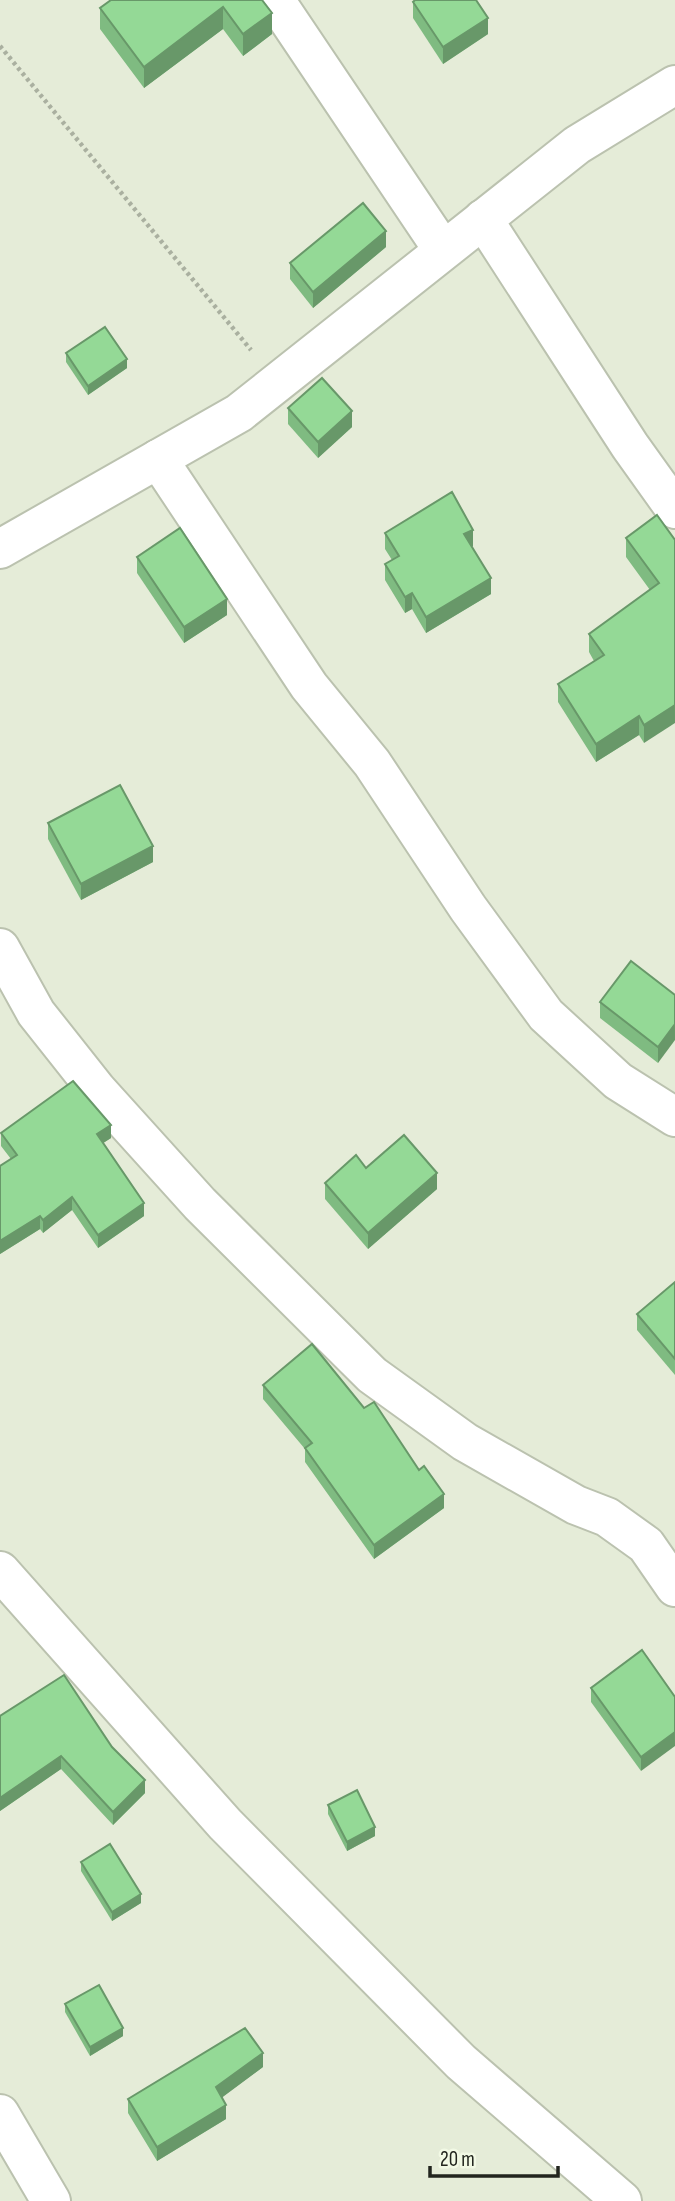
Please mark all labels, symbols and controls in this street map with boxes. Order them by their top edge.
scale bar [430,2134,558,2178]
text: 20 m [440,2147,475,2172]

